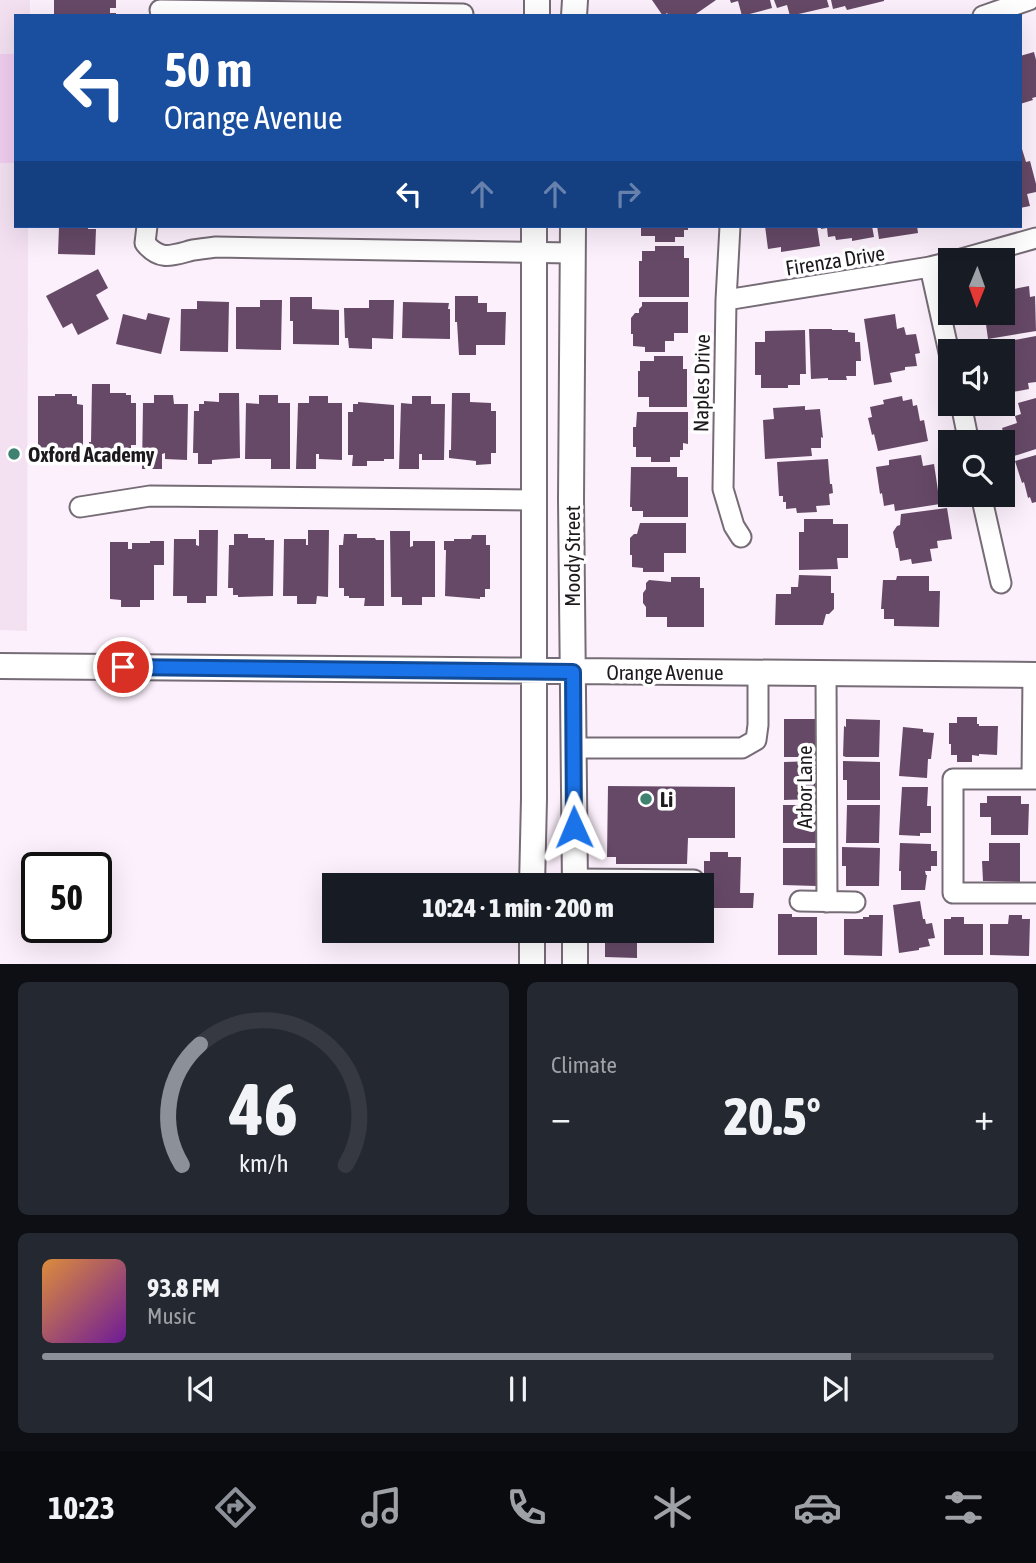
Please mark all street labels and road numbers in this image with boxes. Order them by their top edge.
street label: Firenza Drive [784,240,886,280]
street label: Naples Drive [688,334,714,432]
street label: Moody Street [560,505,584,607]
street label: Orange Avenue [606,660,724,684]
street label: Arbor Lane [792,746,816,829]

